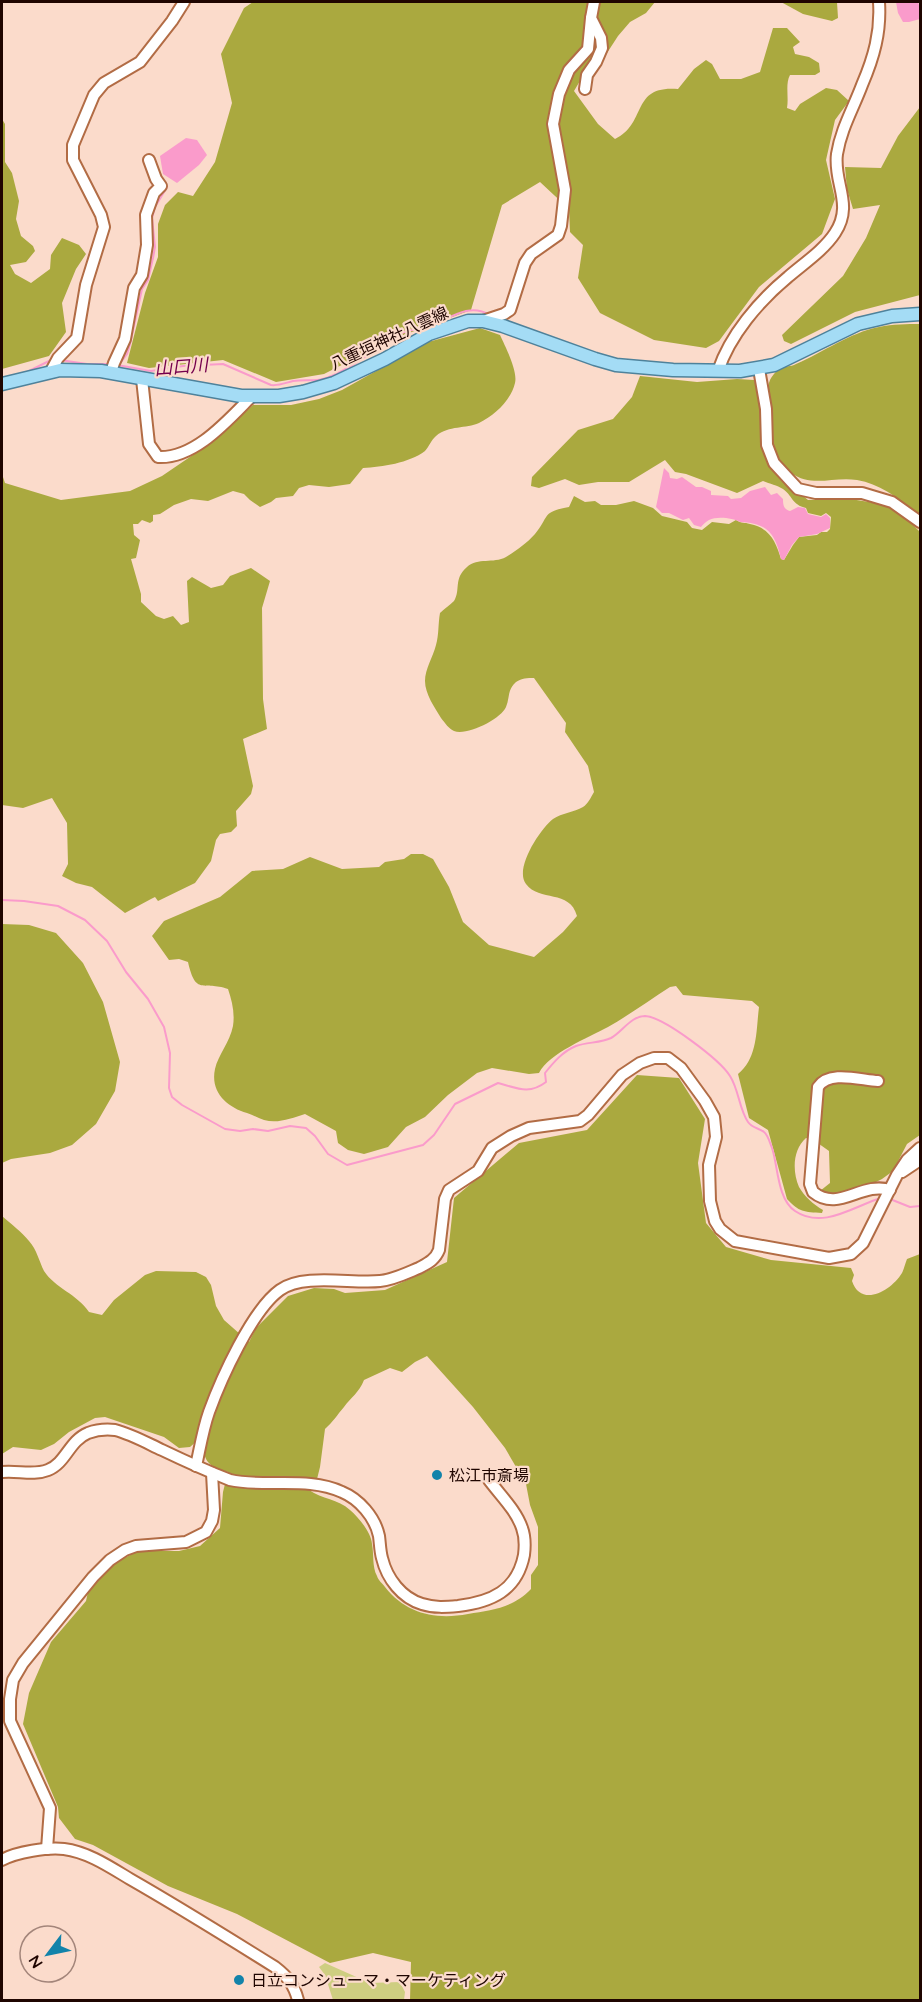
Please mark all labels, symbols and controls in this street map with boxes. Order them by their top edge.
street label: 八重垣神社八雲線 [327,302,451,374]
water label: 山口川 [153,353,211,380]
place label: 松江市斎場 [449,1465,529,1485]
marker: 松江市斎場 [430,1468,444,1482]
north arrow [18,1924,78,1984]
text: N [24,1952,47,1972]
place label: 日立コンシューマ・マーケティング [251,1970,506,1990]
marker: 日立コンシューマ・マーケティング [232,1973,246,1987]

